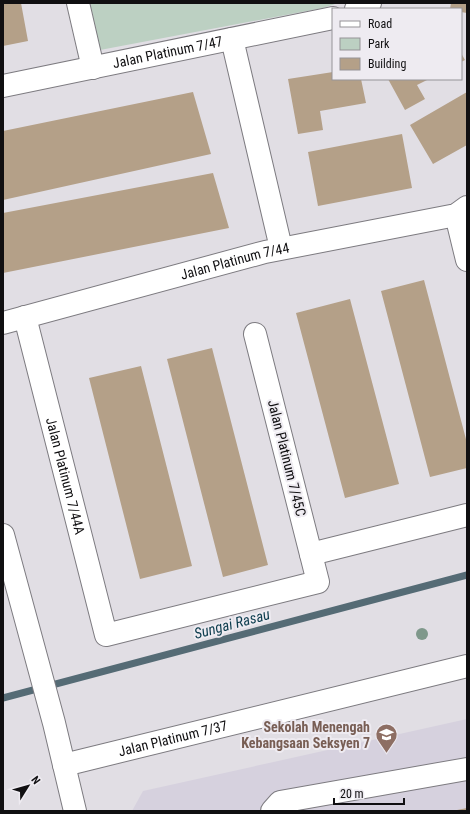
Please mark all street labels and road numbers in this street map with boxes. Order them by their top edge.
street label: Jalan Platinum 7/47 [111,33,224,71]
street label: Jalan Platinum 7/44 [179,239,291,283]
street label: Jalan Platinum 7/45C [265,398,309,518]
street label: Jalan Platinum 7/44A [43,416,88,536]
street label: Jalan Platinum 7/37 [117,717,229,759]

